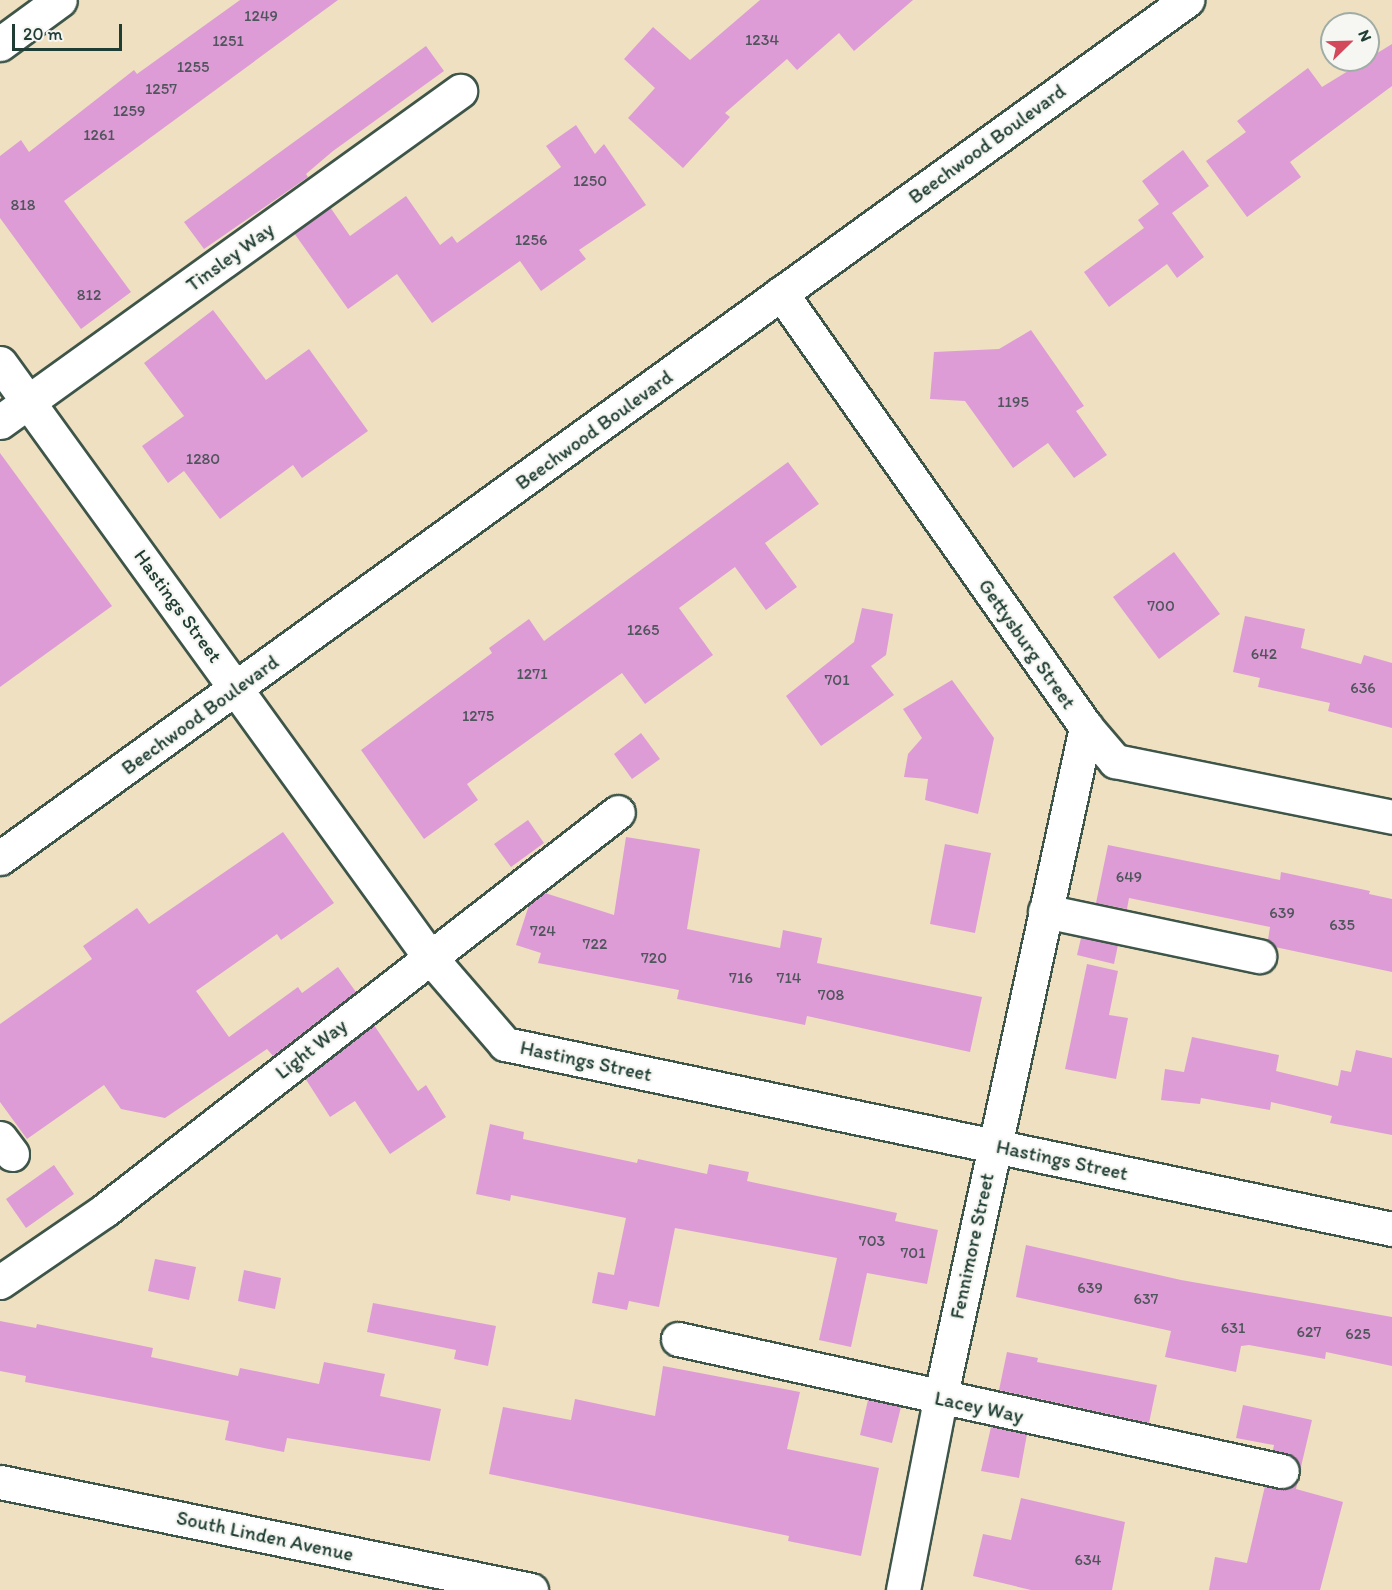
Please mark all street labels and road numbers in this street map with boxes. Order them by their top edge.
street label: Beechwood Boulevard [903,79,1071,209]
street label: Tinsley Way [182,217,278,297]
street label: Beechwood Boulevard [510,365,678,495]
street label: Hastings Street [129,545,227,667]
street label: Gettysburg Street [973,575,1081,713]
street label: Beechwood Boulevard [116,650,284,780]
street label: Light Way [271,1014,351,1084]
street label: Hastings Street [518,1035,654,1087]
street label: Hastings Street [994,1134,1130,1186]
street label: Fennimore Street [945,1171,999,1321]
street label: Lacey Way [933,1386,1025,1428]
street label: South Linden Avenue [175,1506,355,1566]

